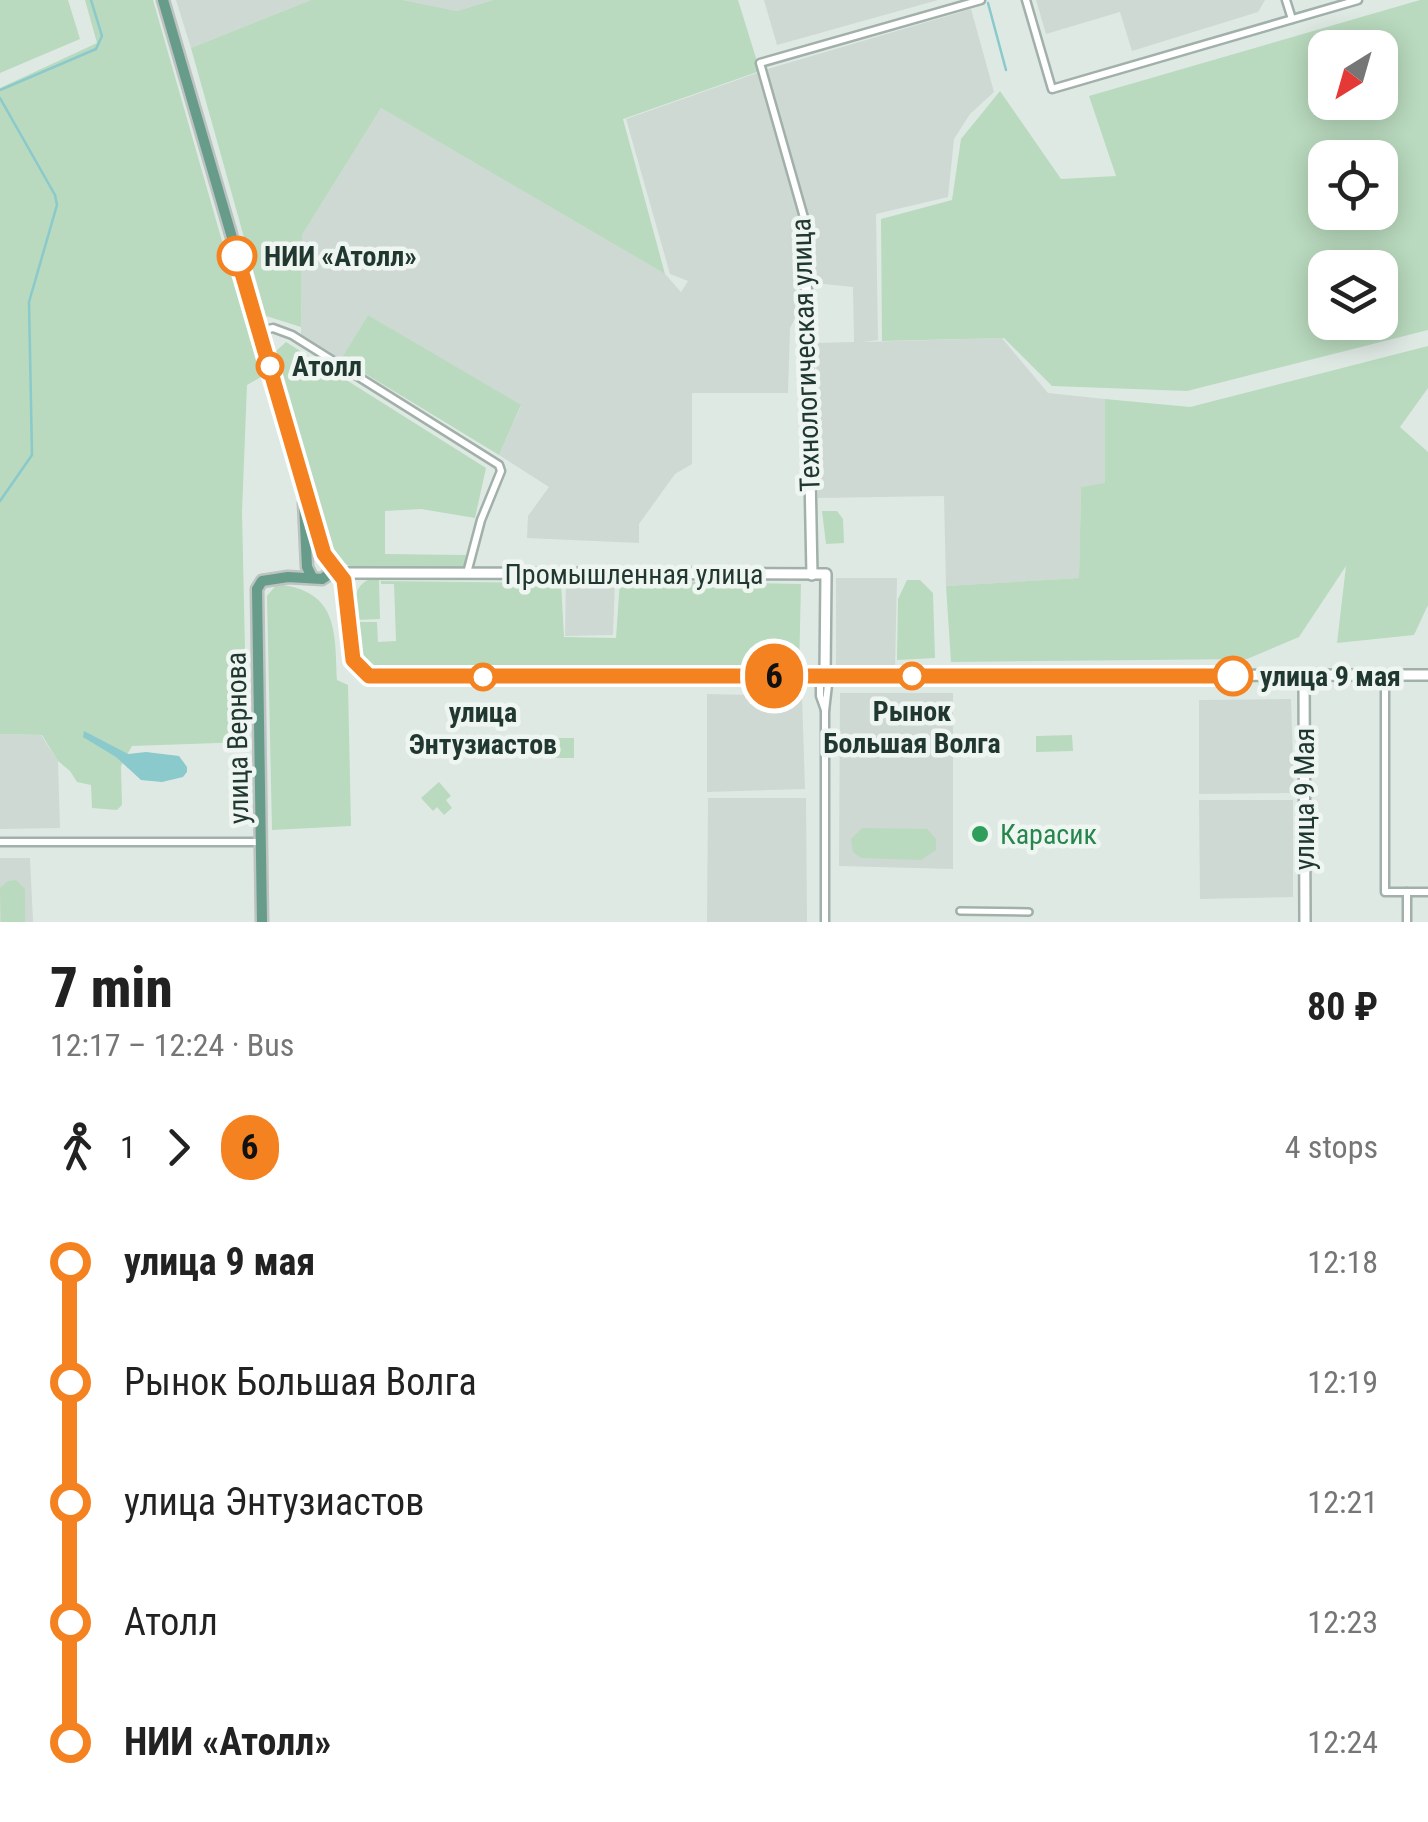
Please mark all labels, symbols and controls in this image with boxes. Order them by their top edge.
north arrow [1308,30,1398,120]
map controls [1308,30,1398,340]
button: locate [1308,140,1398,230]
street label: Технологическая улица [784,218,827,492]
marker: НИИ «Атолл» [218,237,256,275]
place label: НИИ «Атолл» [264,240,417,273]
button: layers [1308,250,1398,340]
place label: Атолл [292,350,362,383]
marker: Атолл [257,353,283,379]
street label: Промышленная улица [504,558,764,591]
line badge: 6 [742,644,806,708]
street label: улица Вернова [219,652,256,824]
text: 6 [765,656,783,697]
marker: улица 9 мая [1214,657,1252,695]
place label: улица 9 мая [1260,660,1401,693]
marker: Рынок Большая Волга [899,663,925,689]
marker: улица Энтузиастов [470,664,496,690]
place label: Рынок Большая Волга [823,695,1001,760]
place label: улица Энтузиастов [409,696,557,761]
street label: улица 9 Мая [1288,728,1321,870]
place label: Карасик [1000,818,1097,851]
marker: Карасик [969,823,991,845]
text: 7 min [50,956,173,1020]
text: 80 ₽ [1307,985,1378,1029]
text: 12:17 – 12:24 · Bus [50,1026,294,1064]
icon: walk [50,1120,105,1175]
icon: forward [151,1120,206,1175]
text: 6 [241,1127,259,1168]
text: 1 [120,1128,136,1166]
text: 4 stops [1285,1128,1378,1166]
text: улица 9 мая [124,1240,315,1284]
text: 12:18 [1307,1243,1378,1281]
text: Рынок Большая Волга [124,1360,477,1404]
text: 12:19 [1307,1363,1378,1401]
text: улица Энтузиастов [124,1480,424,1524]
text: 12:21 [1307,1483,1378,1521]
text: Атолл [124,1600,218,1644]
text: 12:23 [1307,1603,1378,1641]
text: НИИ «Атолл» [124,1720,331,1764]
text: 12:24 [1307,1723,1378,1761]

